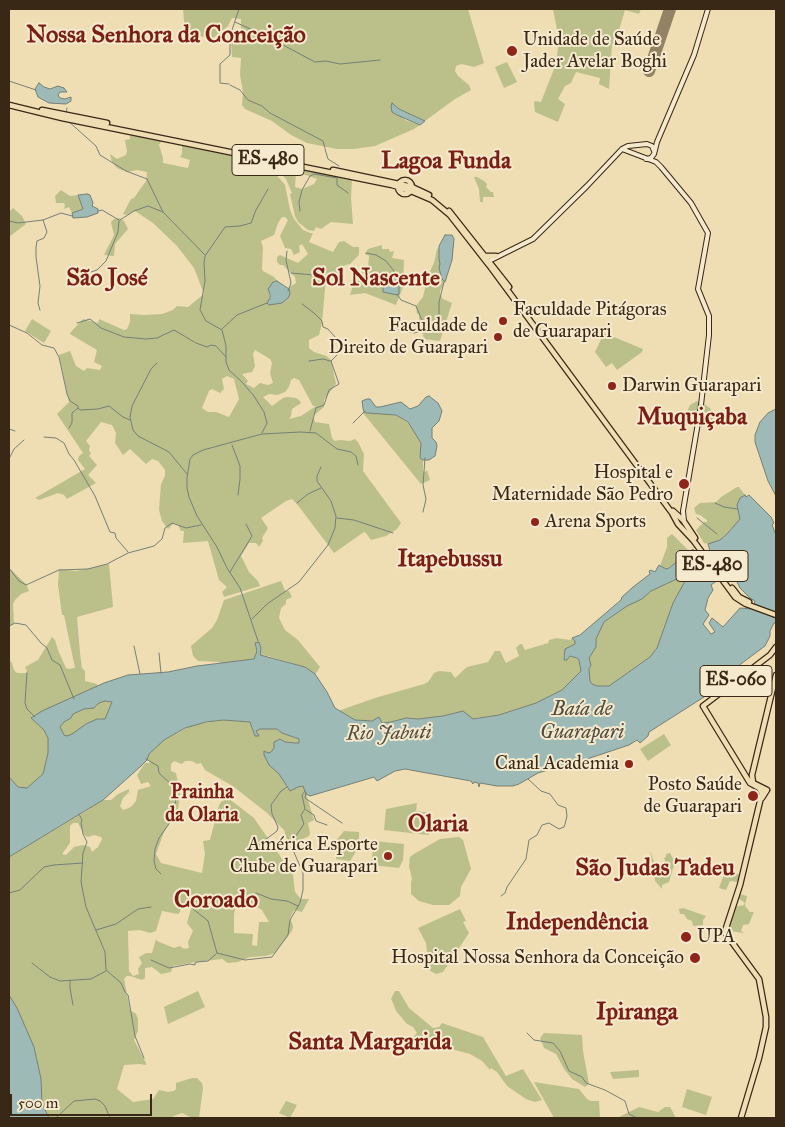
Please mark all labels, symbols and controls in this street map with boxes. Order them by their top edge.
district label: Nossa Senhora da Conceição [26,22,306,50]
place label: Unidade de Saúde Jader Avelar Boghi [523,29,667,73]
marker: Unidade de Saúde Jader Avelar Boghi [505,44,519,58]
road number: ES-480 [232,144,304,176]
district label: Lagoa Funda [381,148,511,176]
district label: São José [66,265,148,293]
district label: Sol Nascente [312,265,440,293]
place label: Faculdade Pitágoras de Guarapari [513,299,667,343]
place label: Faculdade de Direito de Guarapari [329,315,488,359]
marker: Faculdade Pitágoras de Guarapari [497,315,509,327]
marker: Faculdade de Direito de Guarapari [492,331,504,343]
place label: Darwin Guarapari [622,375,761,397]
marker: Darwin Guarapari [606,380,618,392]
district label: Muquiçaba [637,404,747,432]
place label: Hospital e Maternidade São Pedro [492,462,673,506]
marker: Hospital e Maternidade São Pedro [677,477,691,491]
place label: Arena Sports [545,511,646,533]
marker: Arena Sports [529,516,541,528]
district label: Itapebussu [397,546,503,574]
road number: ES-480 [676,550,748,582]
road number: ES-060 [700,666,772,696]
water label: Baía de Guarapari [540,698,624,745]
water label: Rio Jabuti [346,721,432,747]
place label: Canal Academia [495,753,619,775]
marker: Canal Academia [623,758,635,770]
place label: Posto Saúde de Guarapari [643,774,742,818]
district label: Prainha da Olaria [165,781,239,828]
marker: Posto Saúde de Guarapari [746,789,760,803]
district label: Olaria [408,811,468,839]
place label: América Esporte Clube de Guarapari [230,834,378,878]
marker: América Esporte Clube de Guarapari [382,850,394,862]
district label: São Judas Tadeu [575,855,735,883]
district label: Coroado [174,887,258,915]
district label: Independência [506,909,648,937]
place label: UPA [697,926,735,948]
marker: UPA [679,930,693,944]
place label: Hospital Nossa Senhora da Conceição [391,947,684,969]
marker: Hospital Nossa Senhora da Conceição [688,951,702,965]
district label: Ipiranga [596,999,678,1027]
district label: Santa Margarida [288,1029,452,1057]
scale bar [12,1084,155,1116]
text: 500 m [18,1094,58,1112]

